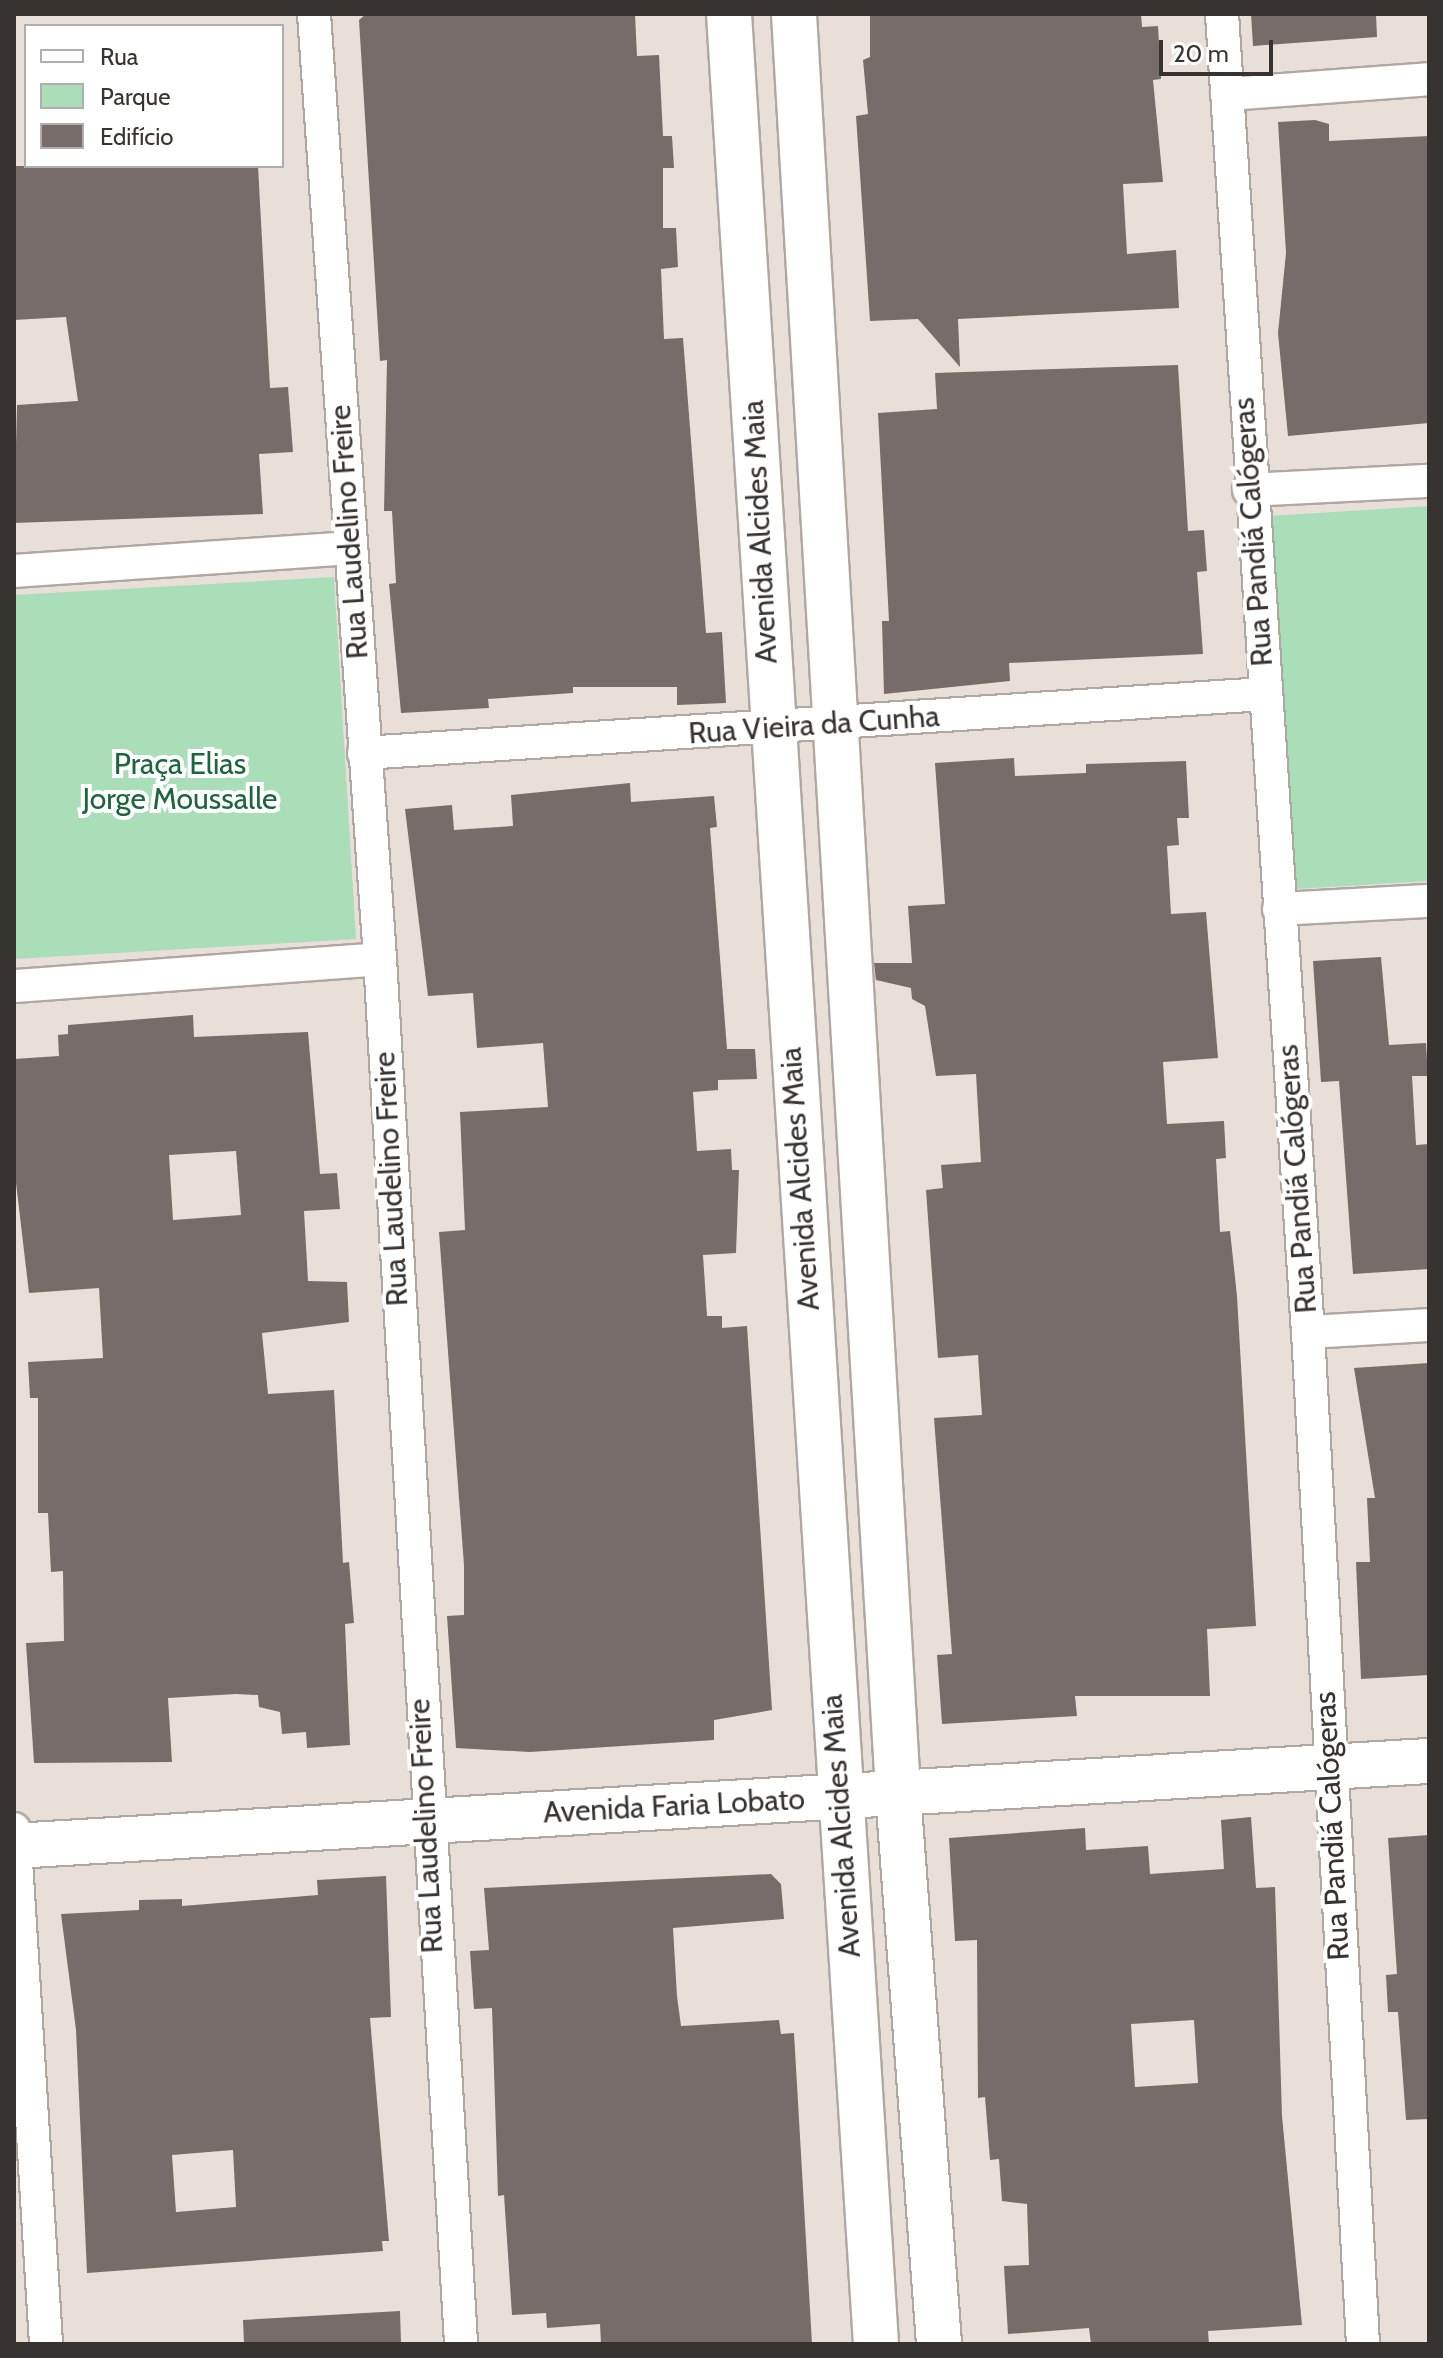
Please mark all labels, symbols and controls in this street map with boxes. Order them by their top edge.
legend [24,24,284,168]
scale bar [1163,24,1277,74]
text: 20 m [1173,39,1229,68]
text: Rua [100,42,138,71]
text: Parque [100,82,170,111]
text: Edifício [100,122,174,151]
street label: Rua Pandiá Calógeras [1226,396,1280,668]
street label: Avenida Alcides Maia [735,399,785,665]
street label: Rua Laudelino Freire [322,404,376,660]
street label: Rua Vieira da Cunha [687,698,941,752]
park label: Praça Elias Jorge Moussalle [83,746,277,816]
street label: Rua Pandiá Calógeras [1270,1043,1324,1315]
street label: Avenida Alcides Maia [773,1046,827,1312]
street label: Rua Laudelino Freire [366,1051,416,1307]
street label: Rua Pandiá Calógeras [1307,1691,1357,1961]
street label: Avenida Alcides Maia [814,1693,868,1959]
street label: Rua Laudelino Freire [401,1698,451,1954]
street label: Avenida Faria Lobato [542,1781,806,1831]

